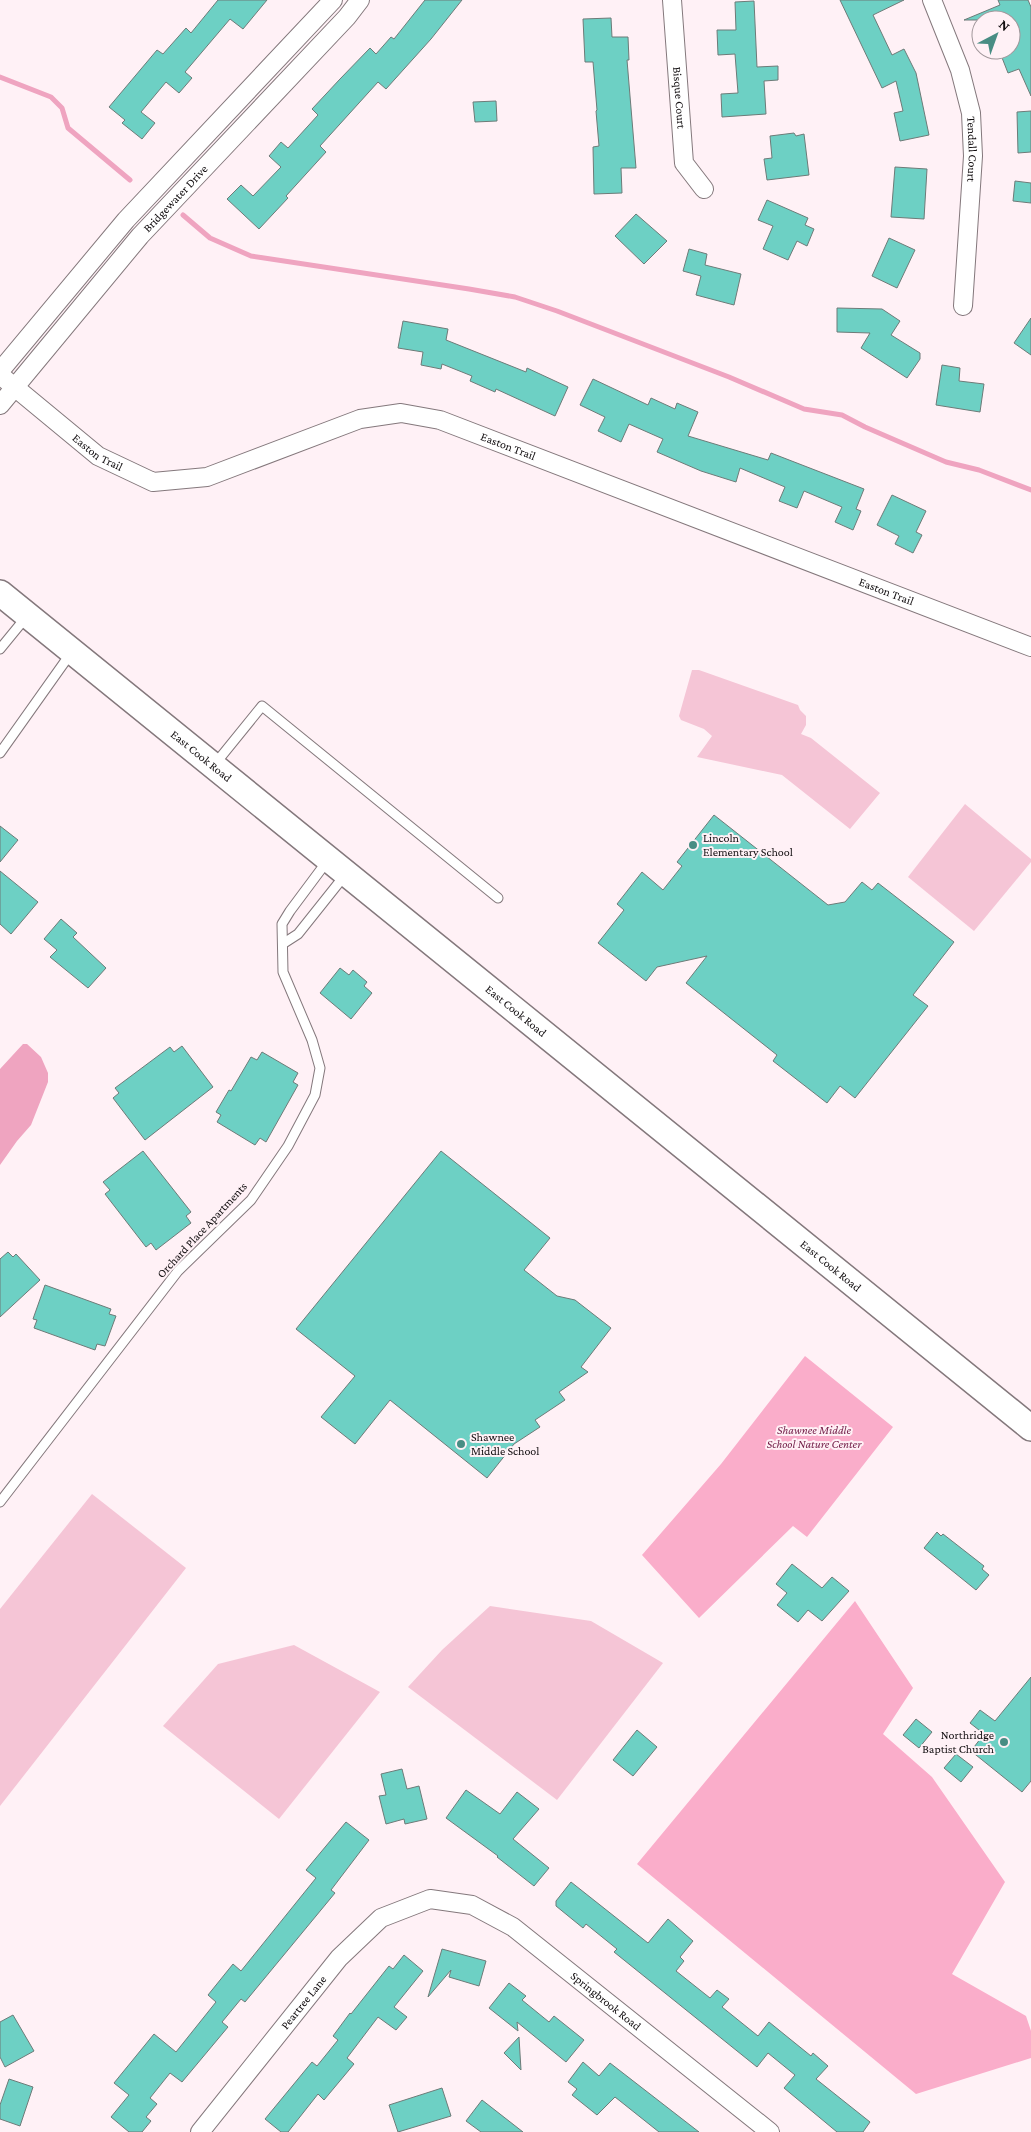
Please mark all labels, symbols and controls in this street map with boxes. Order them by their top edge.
north arrow [971,10,1021,60]
text: N [996,16,1014,35]
street label: Bisque Court [670,66,689,130]
street label: Tendall Court [964,116,980,184]
street label: Bridgewater Drive [140,162,211,235]
street label: Easton Trail [479,429,538,463]
street label: Easton Trail [70,431,125,474]
street label: Easton Trail [857,575,916,608]
street label: East Cook Road [168,727,235,785]
place label: Lincoln Elementary School [703,831,793,859]
marker: Lincoln Elementary School [687,839,699,851]
street label: East Cook Road [483,982,550,1040]
street label: Orchard Place Apartments [154,1179,250,1281]
street label: East Cook Road [797,1237,865,1295]
park label: Shawnee Middle School Nature Center [767,1423,862,1451]
place label: Shawnee Middle School [471,1430,539,1458]
marker: Shawnee Middle School [455,1438,467,1450]
place label: Northridge Baptist Church [922,1728,995,1756]
marker: Northridge Baptist Church [998,1736,1010,1748]
street label: Springbrook Road [568,1969,644,2034]
street label: Peartree Lane [278,1973,329,2032]

